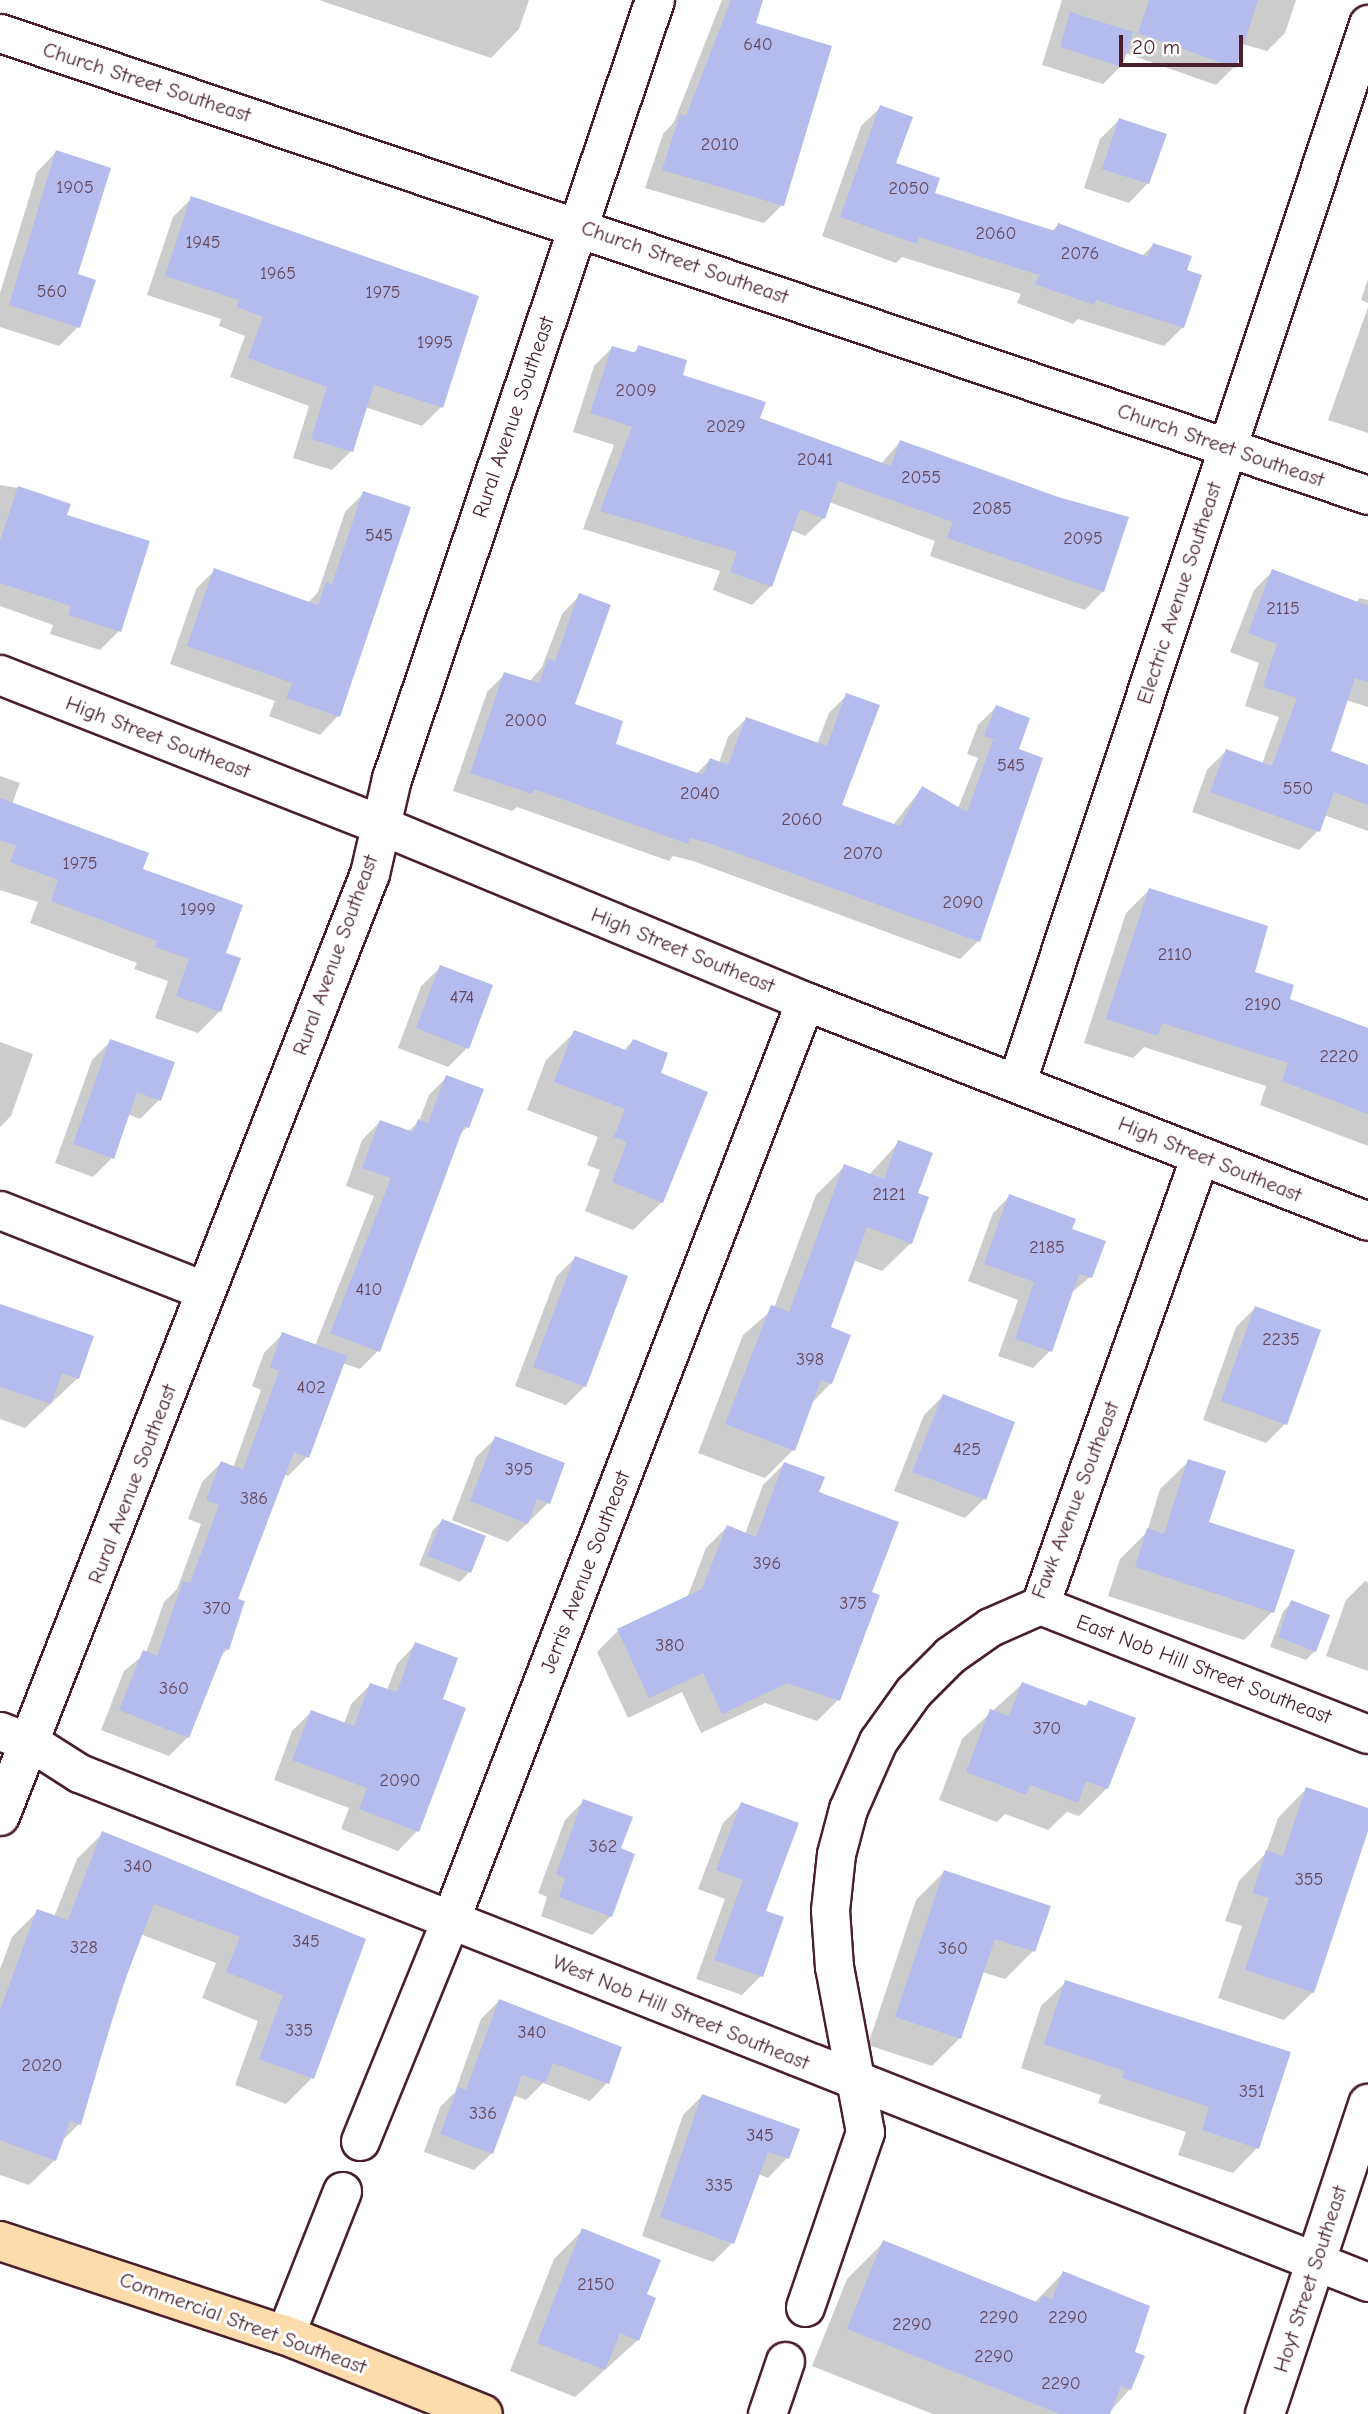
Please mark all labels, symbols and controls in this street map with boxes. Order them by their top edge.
scale bar [1123,21,1247,65]
house number: 640 [743,34,773,56]
text: 20 m [1132,35,1180,59]
street label: Church Street Southeast [40,36,254,128]
house number: 2010 [701,134,739,156]
house number: 1905 [56,177,94,199]
house number: 2050 [888,178,930,200]
street label: Church Street Southeast [578,215,792,309]
house number: 2060 [975,223,1017,245]
house number: 1945 [185,232,221,254]
house number: 2076 [1061,243,1099,265]
house number: 1965 [260,263,296,285]
house number: 560 [37,281,67,303]
house number: 1975 [366,282,400,304]
street label: Rural Avenue Southeast [467,313,559,521]
house number: 1995 [417,332,453,354]
house number: 2009 [616,380,656,402]
street label: Church Street Southeast [1114,398,1328,492]
house number: 2029 [706,416,746,438]
house number: 2041 [797,449,833,471]
house number: 2055 [901,467,941,489]
street label: Electric Avenue Southeast [1131,479,1227,707]
house number: 2085 [972,498,1012,520]
house number: 545 [365,525,393,547]
house number: 2095 [1063,528,1103,550]
house number: 2115 [1266,598,1300,620]
street label: High Street Southeast [62,690,254,784]
house number: 2000 [505,710,547,732]
house number: 545 [997,755,1025,777]
house number: 550 [1283,778,1313,800]
house number: 2040 [680,783,720,805]
house number: 2060 [781,809,823,831]
house number: 2070 [843,843,883,865]
street label: Rural Avenue Southeast [287,851,383,1059]
house number: 1975 [63,853,97,875]
house number: 2090 [943,892,983,914]
house number: 1999 [180,899,216,921]
street label: High Street Southeast [588,902,778,998]
house number: 2110 [1158,944,1192,966]
house number: 474 [450,987,474,1009]
house number: 2190 [1244,994,1282,1016]
house number: 2220 [1319,1046,1359,1068]
street label: High Street Southeast [1115,1111,1305,1207]
house number: 2121 [872,1184,906,1206]
house number: 2185 [1029,1237,1065,1259]
house number: 410 [356,1279,382,1301]
house number: 2235 [1262,1329,1300,1351]
house number: 398 [796,1349,824,1371]
house number: 402 [296,1377,326,1399]
street label: Rural Avenue Southeast [82,1381,182,1587]
street label: Fawk Avenue Southeast [1026,1398,1124,1602]
house number: 425 [953,1439,981,1461]
house number: 395 [505,1459,533,1481]
street label: Jerris Avenue Southeast [535,1467,635,1677]
house number: 386 [240,1488,268,1510]
house number: 396 [753,1553,781,1575]
house number: 375 [839,1593,867,1615]
house number: 370 [203,1598,231,1620]
street label: East Nob Hill Street Southeast [1073,1609,1335,1729]
house number: 380 [655,1635,685,1657]
house number: 360 [159,1678,189,1700]
house number: 370 [1033,1718,1061,1740]
house number: 2090 [380,1770,420,1792]
house number: 362 [589,1836,617,1858]
house number: 340 [124,1856,152,1878]
house number: 355 [1295,1869,1323,1891]
house number: 345 [292,1931,320,1953]
house number: 328 [70,1937,98,1959]
house number: 360 [938,1938,968,1960]
street label: West Nob Hill Street Southeast [549,1949,813,2075]
house number: 335 [285,2020,313,2042]
house number: 340 [518,2022,546,2044]
house number: 2020 [22,2055,62,2077]
house number: 351 [1239,2081,1265,2103]
house number: 336 [469,2103,497,2125]
house number: 345 [746,2125,774,2147]
house number: 335 [705,2175,733,2197]
street label: Hoyt Street Southeast [1268,2182,1352,2376]
street label: Commercial Street Southeast [116,2267,370,2379]
house number: 2150 [577,2274,615,2296]
house number: 2290 [979,2307,1019,2329]
house number: 2290 [1048,2307,1088,2329]
house number: 2290 [892,2314,932,2336]
house number: 2290 [974,2346,1014,2368]
house number: 2290 [1041,2373,1081,2395]

